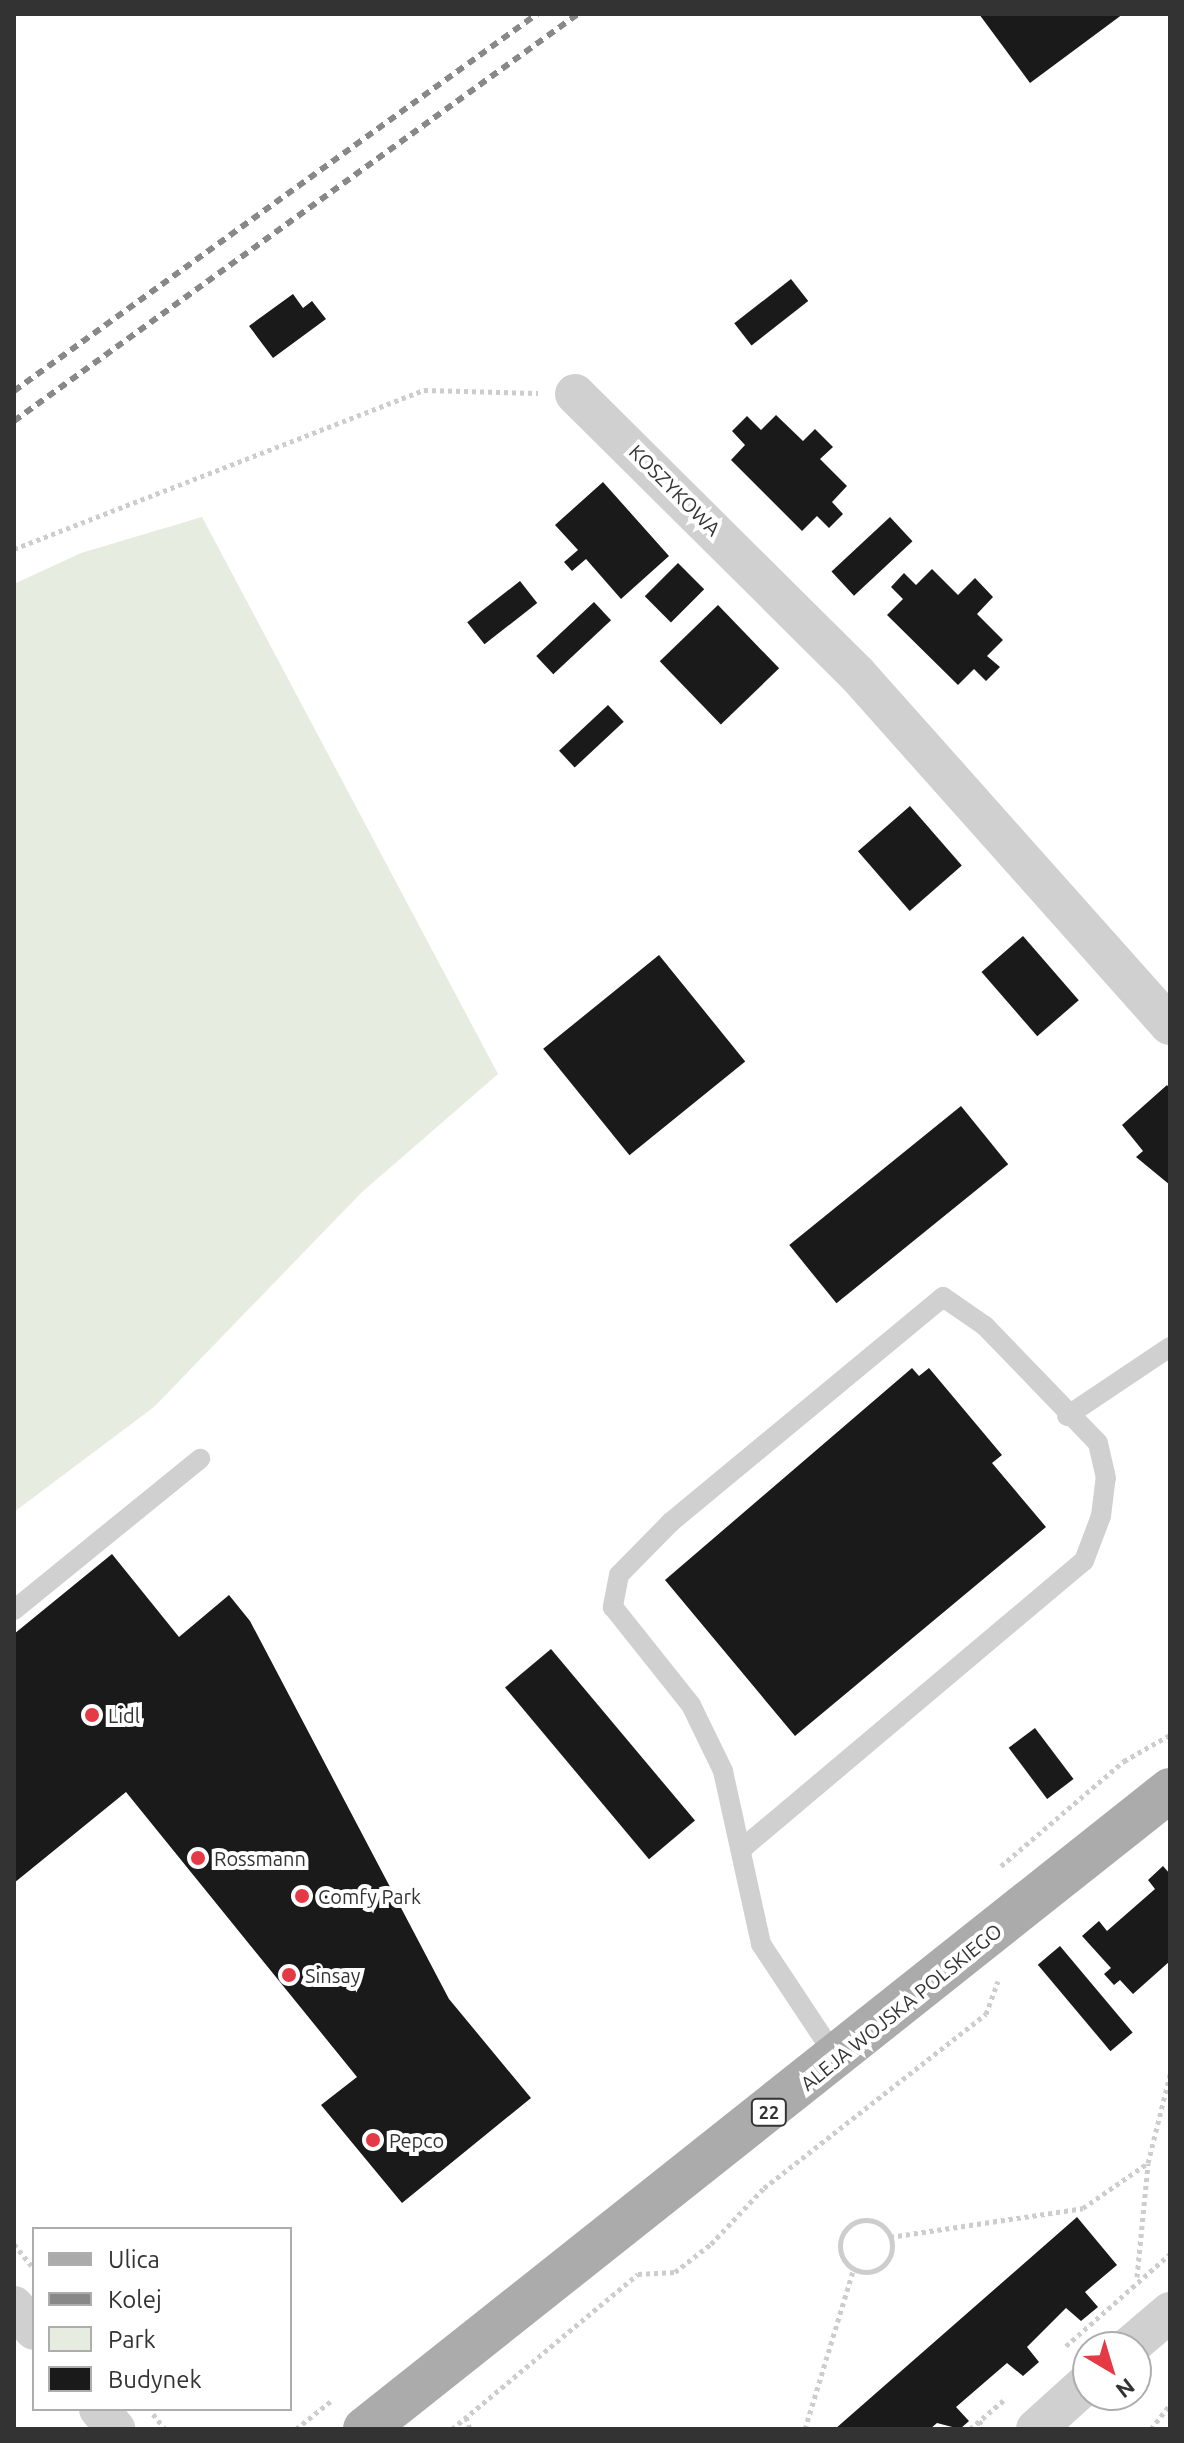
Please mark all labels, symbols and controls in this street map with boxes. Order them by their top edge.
street label: KOSZYKOWA [624,439,726,541]
place label: Lidl [108,1703,140,1727]
marker: Lidl [83,1706,101,1724]
place label: Rossmann [214,1846,306,1870]
marker: Rossmann [189,1849,207,1867]
place label: Comfy Park [318,1884,421,1908]
marker: Comfy Park [293,1887,311,1905]
street label: ALEJA WOJSKA POLSKIEGO [796,1918,1006,2096]
place label: Sinsay [305,1963,360,1987]
marker: Sinsay [280,1966,298,1984]
road number: 22 [749,2098,789,2126]
place label: Pepco [389,2128,444,2152]
marker: Pepco [364,2131,382,2149]
legend [32,2227,292,2411]
text: Ulica [108,2246,160,2273]
text: Kolej [108,2286,162,2313]
text: Park [108,2326,156,2353]
north arrow [1072,2331,1152,2411]
text: Budynek [108,2366,202,2393]
text: N [1112,2374,1140,2404]

